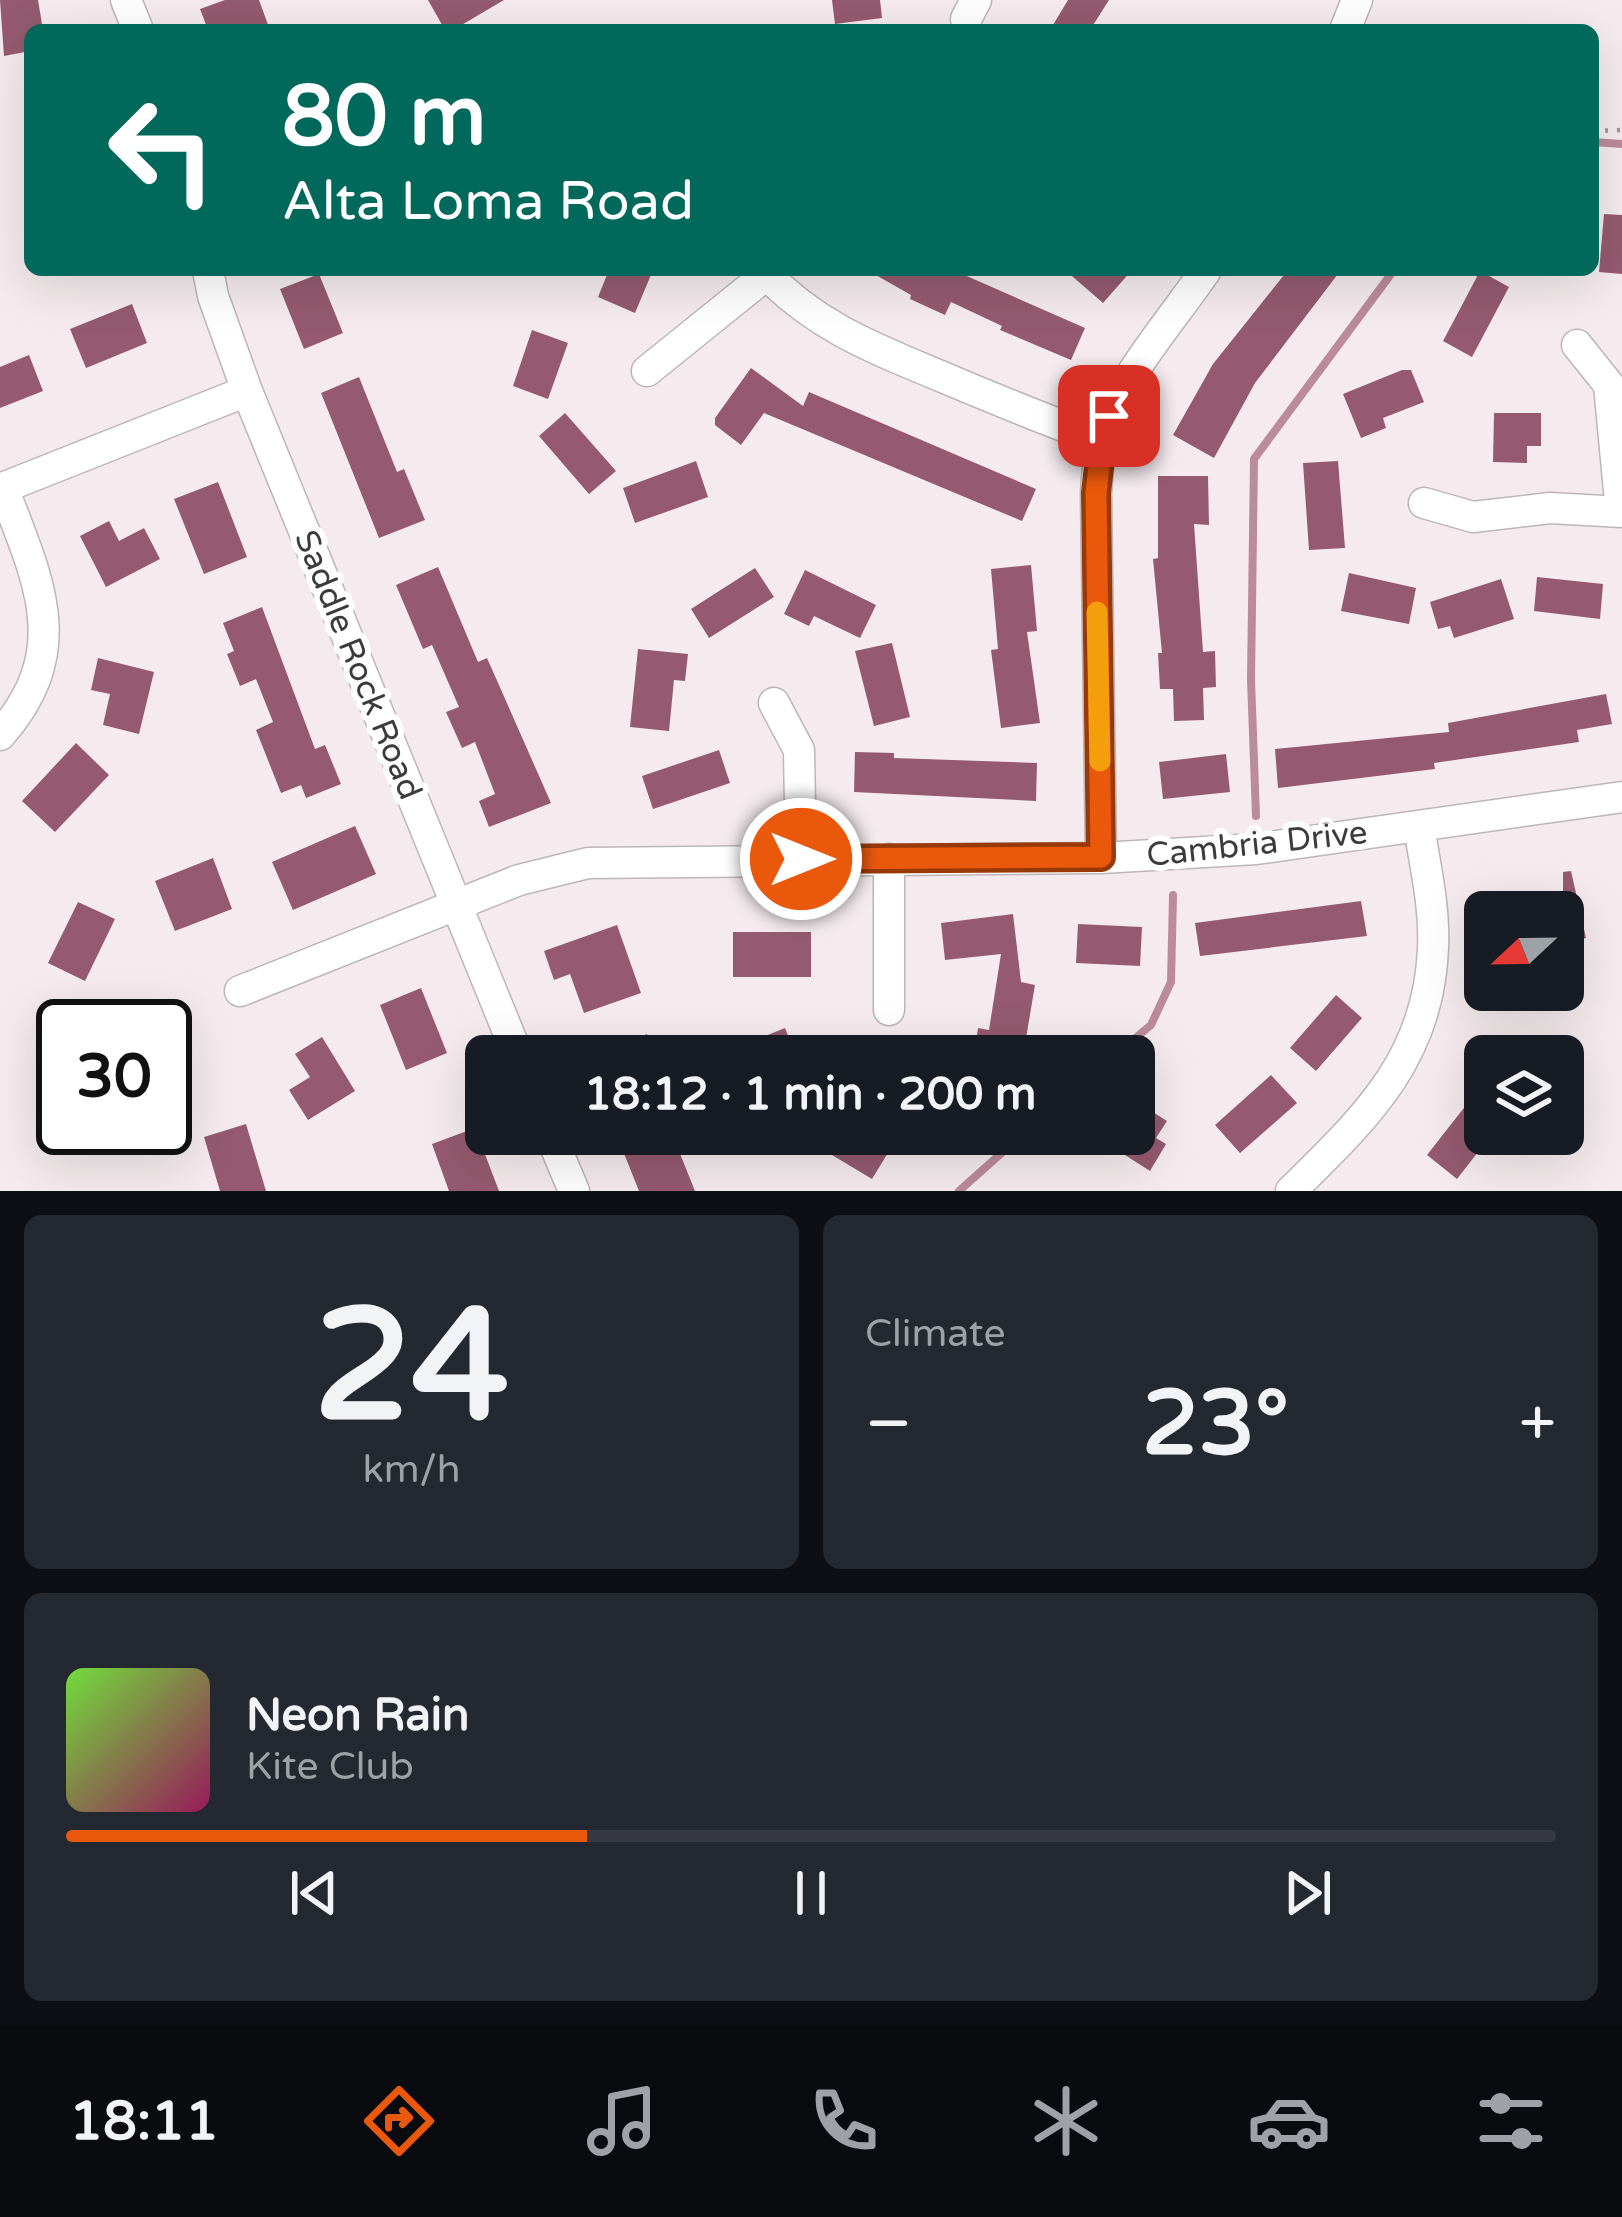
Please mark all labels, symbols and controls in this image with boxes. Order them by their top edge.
text: 80 m [282,67,486,168]
icon: left [84,72,240,228]
text: Alta Loma Road [282,169,694,234]
pin [1058,365,1160,467]
icon: arrive [1076,383,1142,449]
street label: Saddle Rock Road [286,525,430,805]
position arrow [738,796,864,922]
street label: Cambria Drive [1145,813,1369,875]
north arrow [1464,891,1584,1011]
map controls [1464,891,1584,1155]
speed limit sign: 30 [36,999,192,1155]
button: layers [1464,1035,1584,1155]
text: 18:12 · 1 min · 200 m [584,1068,1036,1122]
text: 24 [314,1274,509,1462]
text: Climate [865,1310,1005,1357]
text: 23° [1142,1370,1289,1479]
text: − [865,1384,912,1464]
text: + [1519,1384,1556,1464]
text: km/h [362,1446,461,1493]
text: Neon Rain [246,1689,469,1743]
text: Kite Club [246,1743,414,1790]
icon: previous [281,1860,347,1926]
icon: pause [778,1860,844,1926]
icon: next [1275,1860,1341,1926]
icon: directions [357,2079,441,2163]
icon: music [580,2079,664,2163]
icon: phone [802,2079,886,2163]
icon: climate [1024,2079,1108,2163]
icon: car [1247,2079,1331,2163]
icon: filters [1469,2079,1553,2163]
text: 18:11 [69,2089,219,2154]

